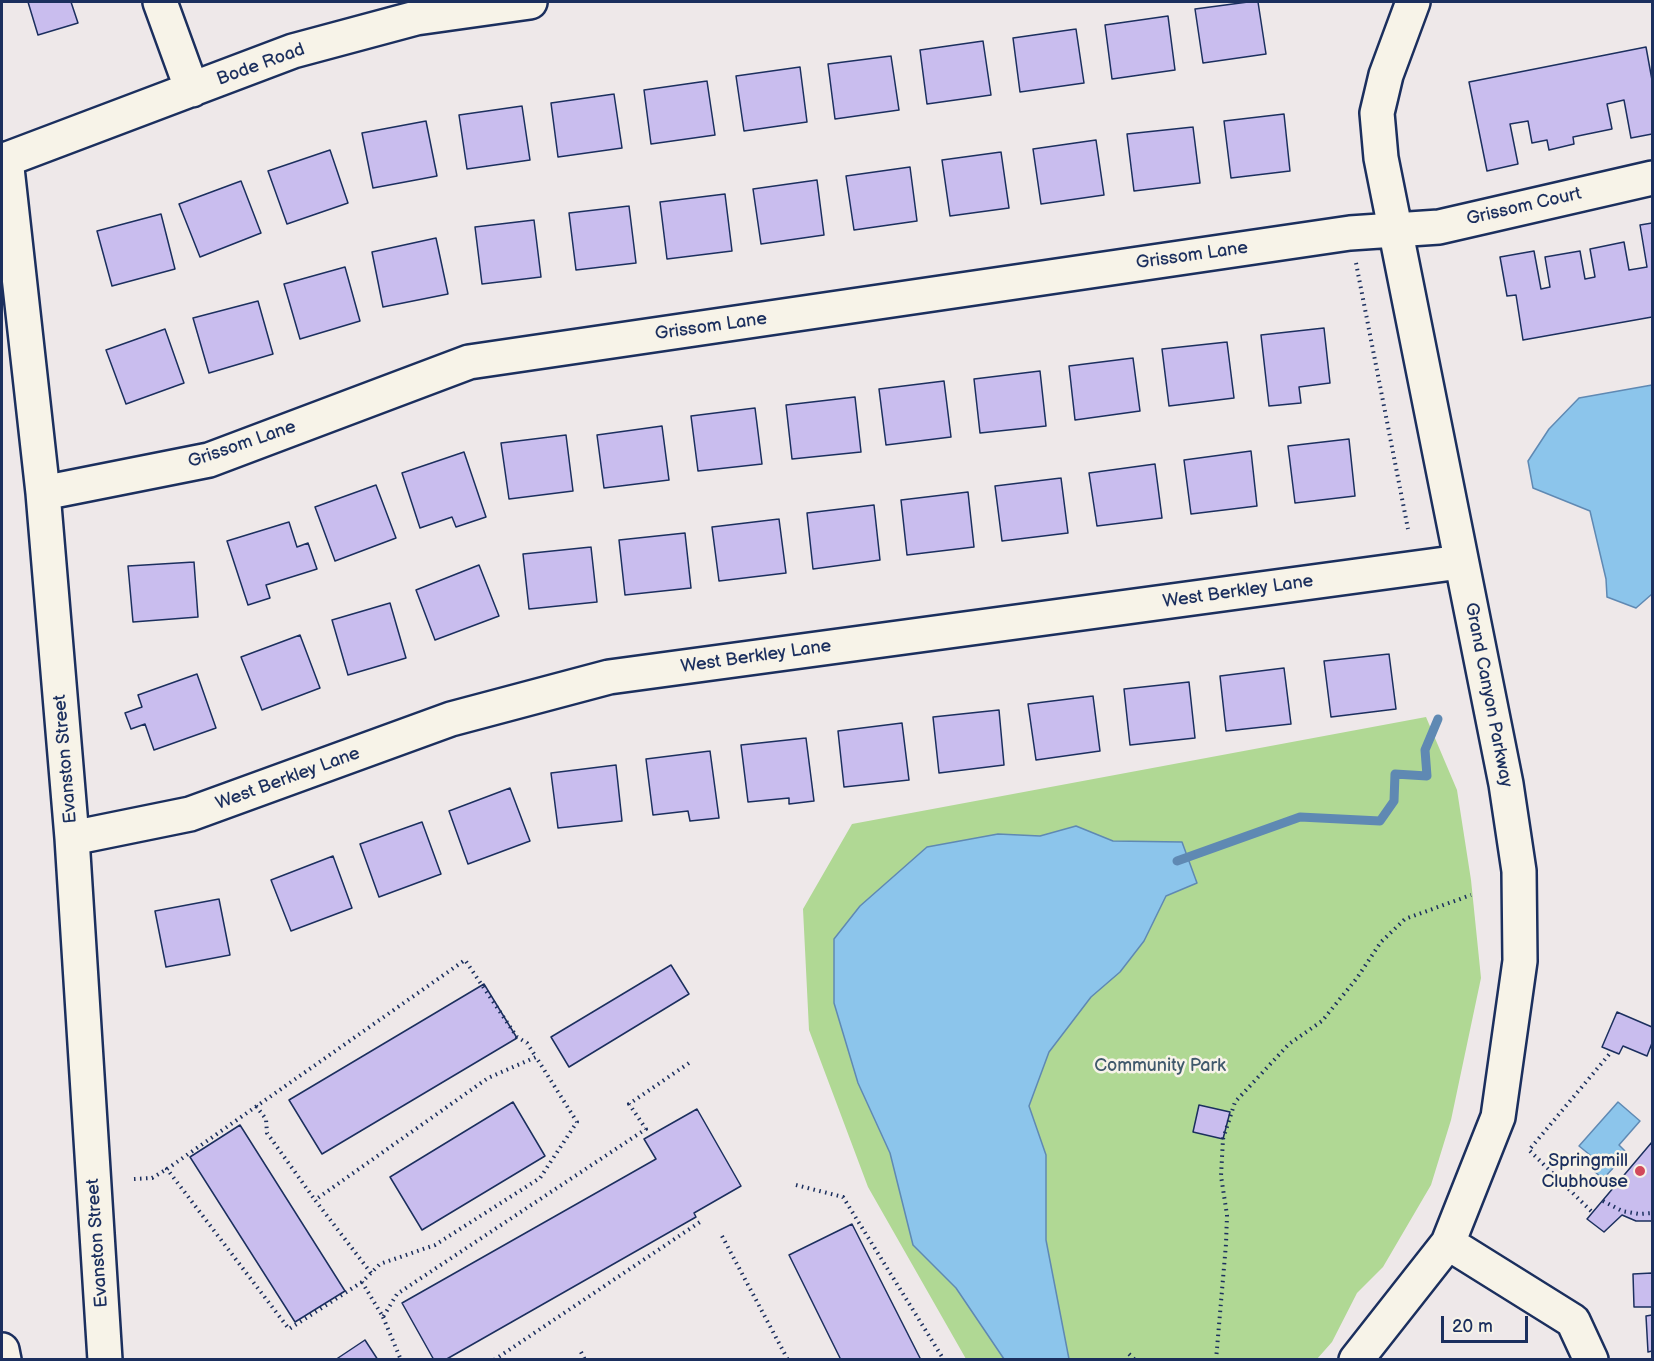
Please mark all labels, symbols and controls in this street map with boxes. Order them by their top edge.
street label: Bode Road [214,39,308,91]
street label: Grissom Court [1465,183,1583,231]
street label: Grissom Lane [1135,237,1249,275]
street label: Grissom Lane [654,308,768,346]
street label: Grissom Lane [185,416,299,474]
street label: West Berkley Lane [1161,571,1315,613]
street label: Grand Canyon Parkway [1460,601,1516,789]
street label: West Berkley Lane [679,636,833,678]
street label: Evanston Street [50,694,82,824]
street label: West Berkley Lane [213,743,363,815]
park label: Community Park [1094,1055,1226,1077]
place label: Springmill Clubhouse [1541,1150,1628,1192]
marker: Springmill Clubhouse [1633,1164,1647,1178]
street label: Evanston Street [83,1178,113,1308]
scale bar [1444,1304,1531,1342]
text: 20 m [1452,1316,1493,1337]

